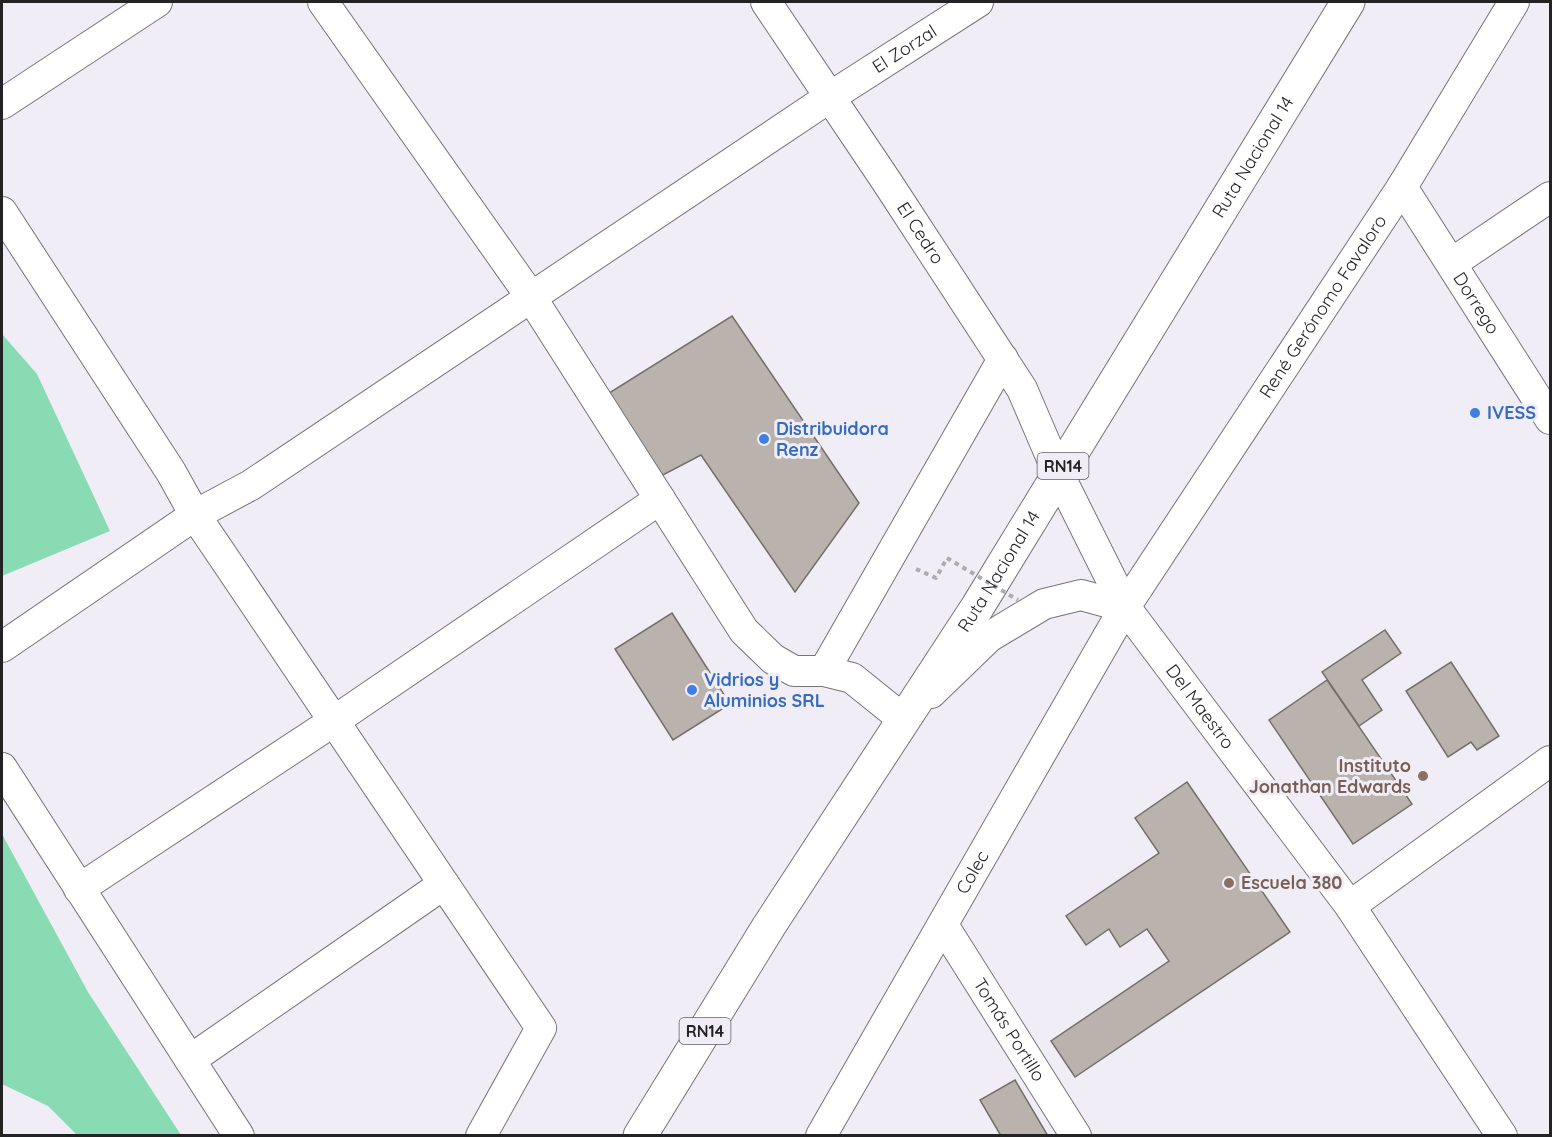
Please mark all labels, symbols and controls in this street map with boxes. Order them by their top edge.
street label: El Zorzal [868,19,941,78]
street label: Ruta Nacional 14 [1207,92,1298,222]
street label: El Cedro [892,197,949,268]
street label: René Gerónomo Favaloro [1254,210,1391,402]
street label: Dorrego [1448,268,1505,338]
place label: IVESS [1487,401,1536,424]
marker: IVESS [1468,406,1482,420]
place label: Distribuidora Renz [776,417,889,461]
marker: Distribuidora Renz [757,432,771,446]
road number: RN14 [1038,453,1088,479]
street label: Ruta Nacional 14 [952,506,1045,636]
street label: Del Maestro [1161,659,1240,753]
place label: Vidrios y Aluminios SRL [704,668,825,712]
marker: Vidrios y Aluminios SRL [685,683,699,697]
place label: Instituto Jonathan Edwards [1249,754,1411,798]
marker: Instituto Jonathan Edwards [1416,769,1430,783]
street label: Colec [951,846,993,898]
place label: Escuela 380 [1241,871,1342,894]
marker: Escuela 380 [1222,876,1236,890]
street label: Tomás Portillo [968,974,1051,1086]
road number: RN14 [680,1018,730,1044]

